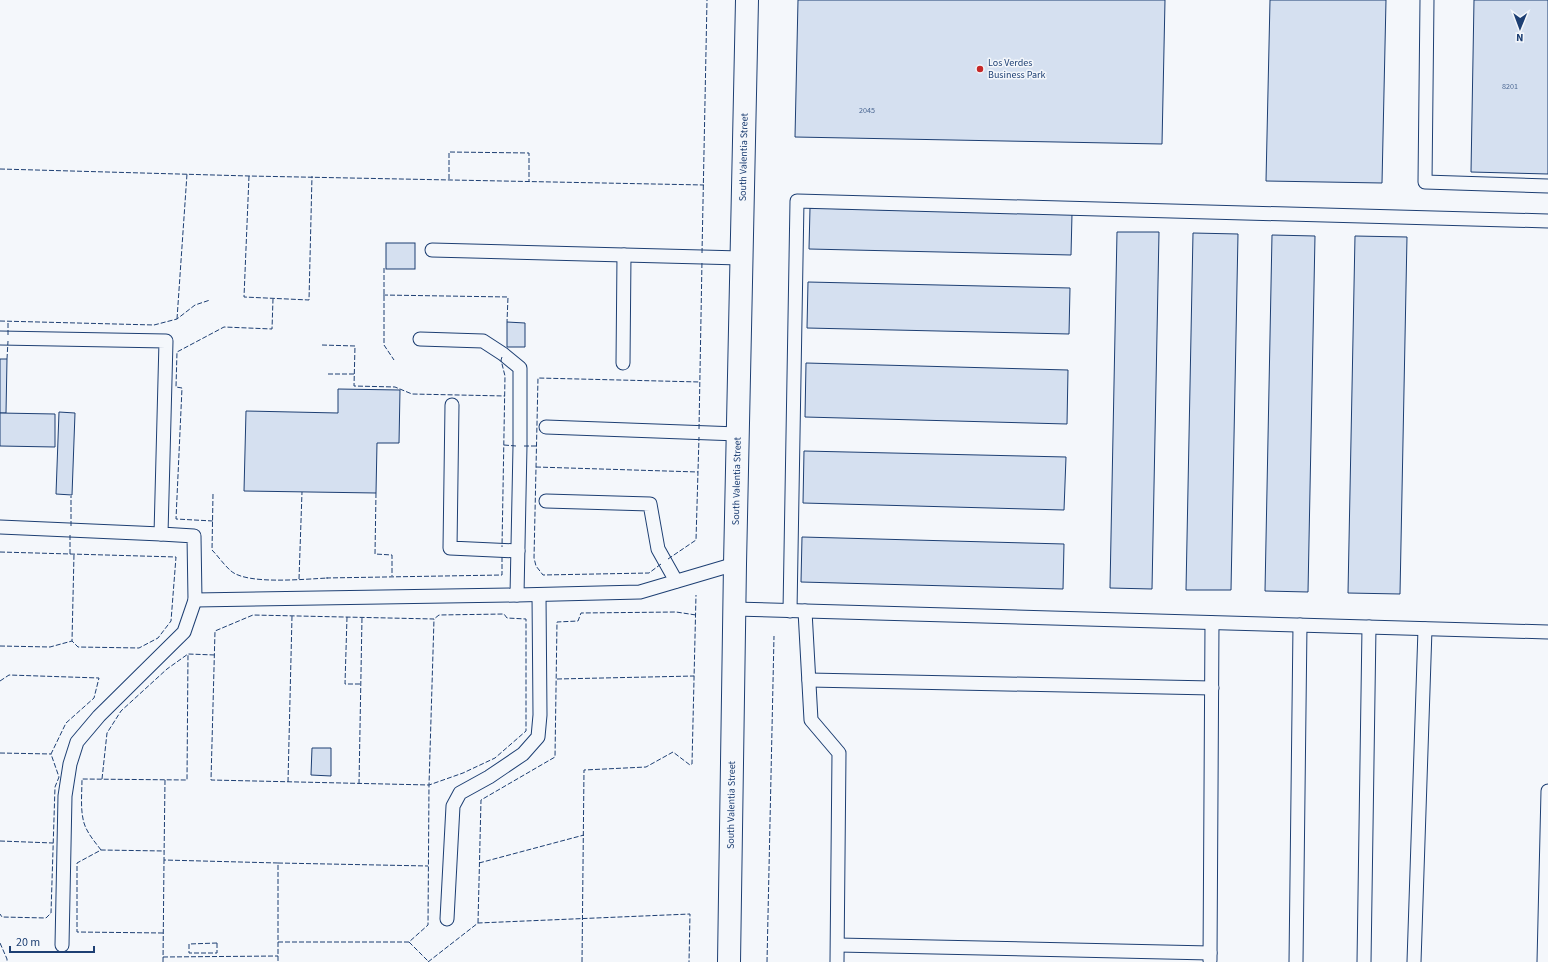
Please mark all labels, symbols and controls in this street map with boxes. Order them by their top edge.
north arrow [1500,8,1540,48]
text: N [1516,30,1524,45]
place label: Los Verdes Business Park [988,56,1046,82]
marker: Los Verdes Business Park [975,64,985,74]
house number: 8201 [1502,81,1518,92]
house number: 2045 [859,105,875,116]
street label: South Valentia Street [736,112,752,201]
street label: South Valentia Street [729,436,745,525]
street label: South Valentia Street [724,760,739,849]
scale bar [10,928,94,954]
text: 20 m [16,934,40,951]

